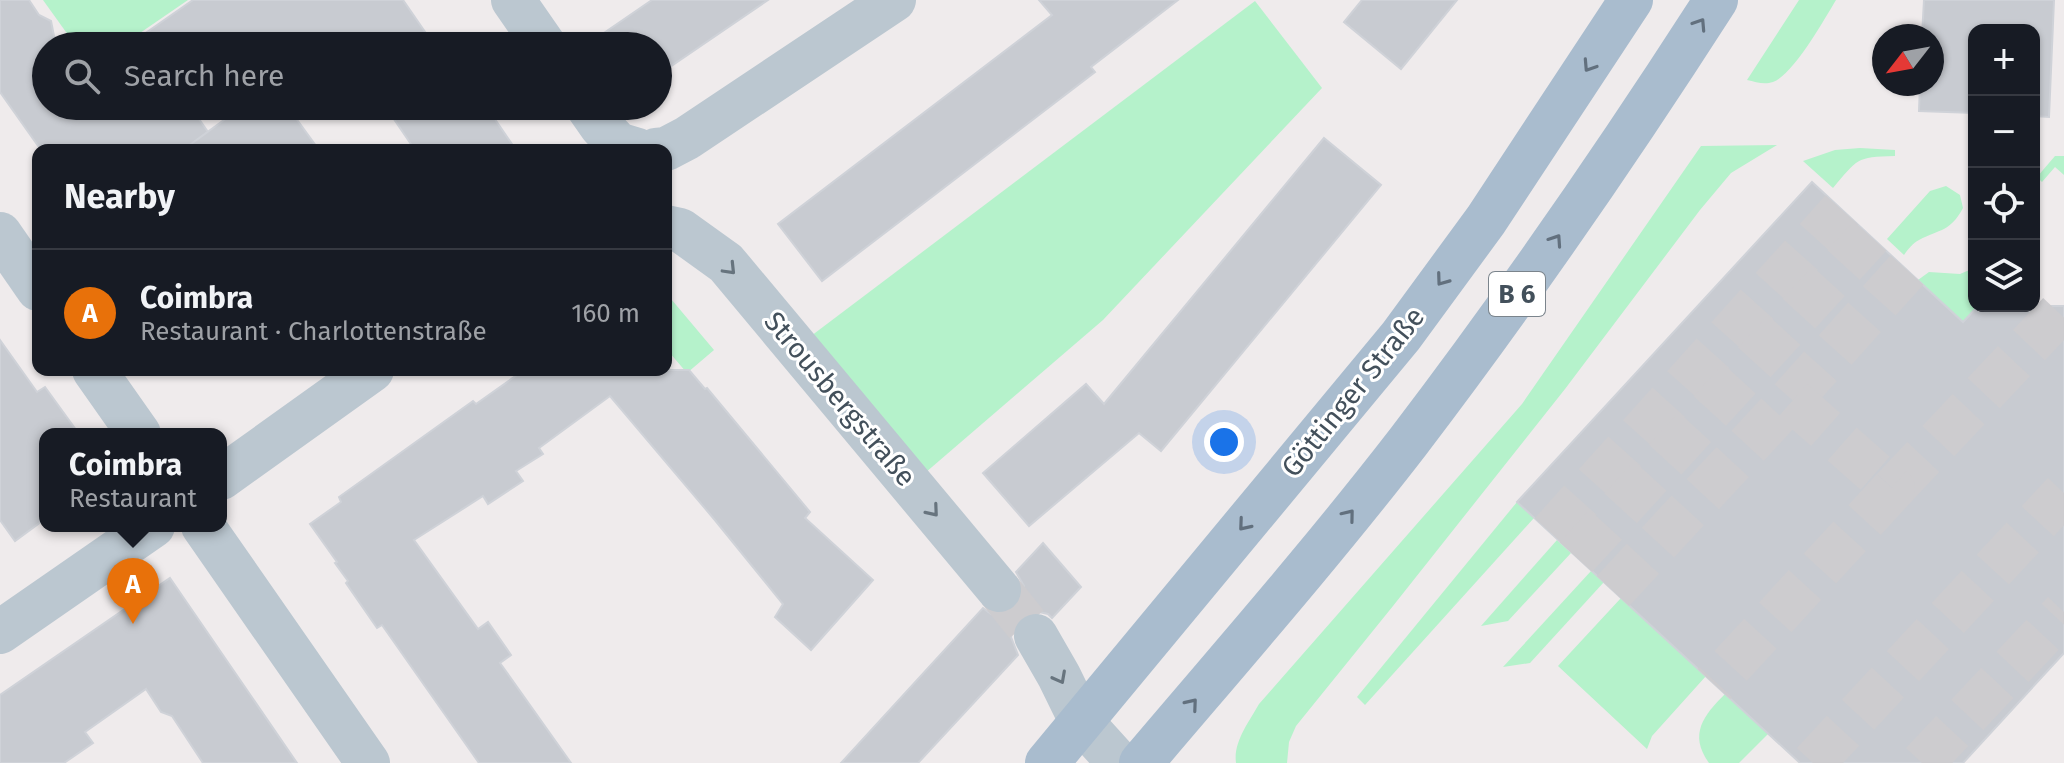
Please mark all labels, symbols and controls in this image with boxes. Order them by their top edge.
one-way arrow [1690,19,1705,33]
north arrow [1872,24,1944,96]
map controls [1968,24,2040,312]
button: + [1968,24,2040,96]
search box [32,32,672,120]
icon: search [60,54,104,98]
one-way arrow [1584,57,1599,71]
text: Search here [124,58,284,94]
button: − [1968,96,2040,168]
button: locate [1968,168,2040,240]
text: Nearby [64,176,175,217]
one-way arrow [1546,235,1561,249]
button: layers [1968,240,2040,312]
one-way arrow [721,260,735,274]
one-way arrow [1437,271,1452,286]
road number: B 6 [1489,272,1545,316]
text: Coimbra [140,280,253,316]
text: A [82,298,98,329]
text: 160 m [571,298,640,329]
street label: Göttinger Straße [1275,301,1431,483]
street label: Strousbergstraße [757,305,923,493]
text: Restaurant · Charlottenstraße [140,316,487,347]
your location [1204,422,1244,462]
popup [39,428,227,532]
text: Coimbra [69,447,182,483]
text: Restaurant [69,483,197,514]
one-way arrow [923,502,938,516]
one-way arrow [1339,510,1354,525]
one-way arrow [1239,516,1254,531]
pin: A [107,558,159,624]
one-way arrow [1050,669,1065,684]
one-way arrow [1182,698,1197,713]

